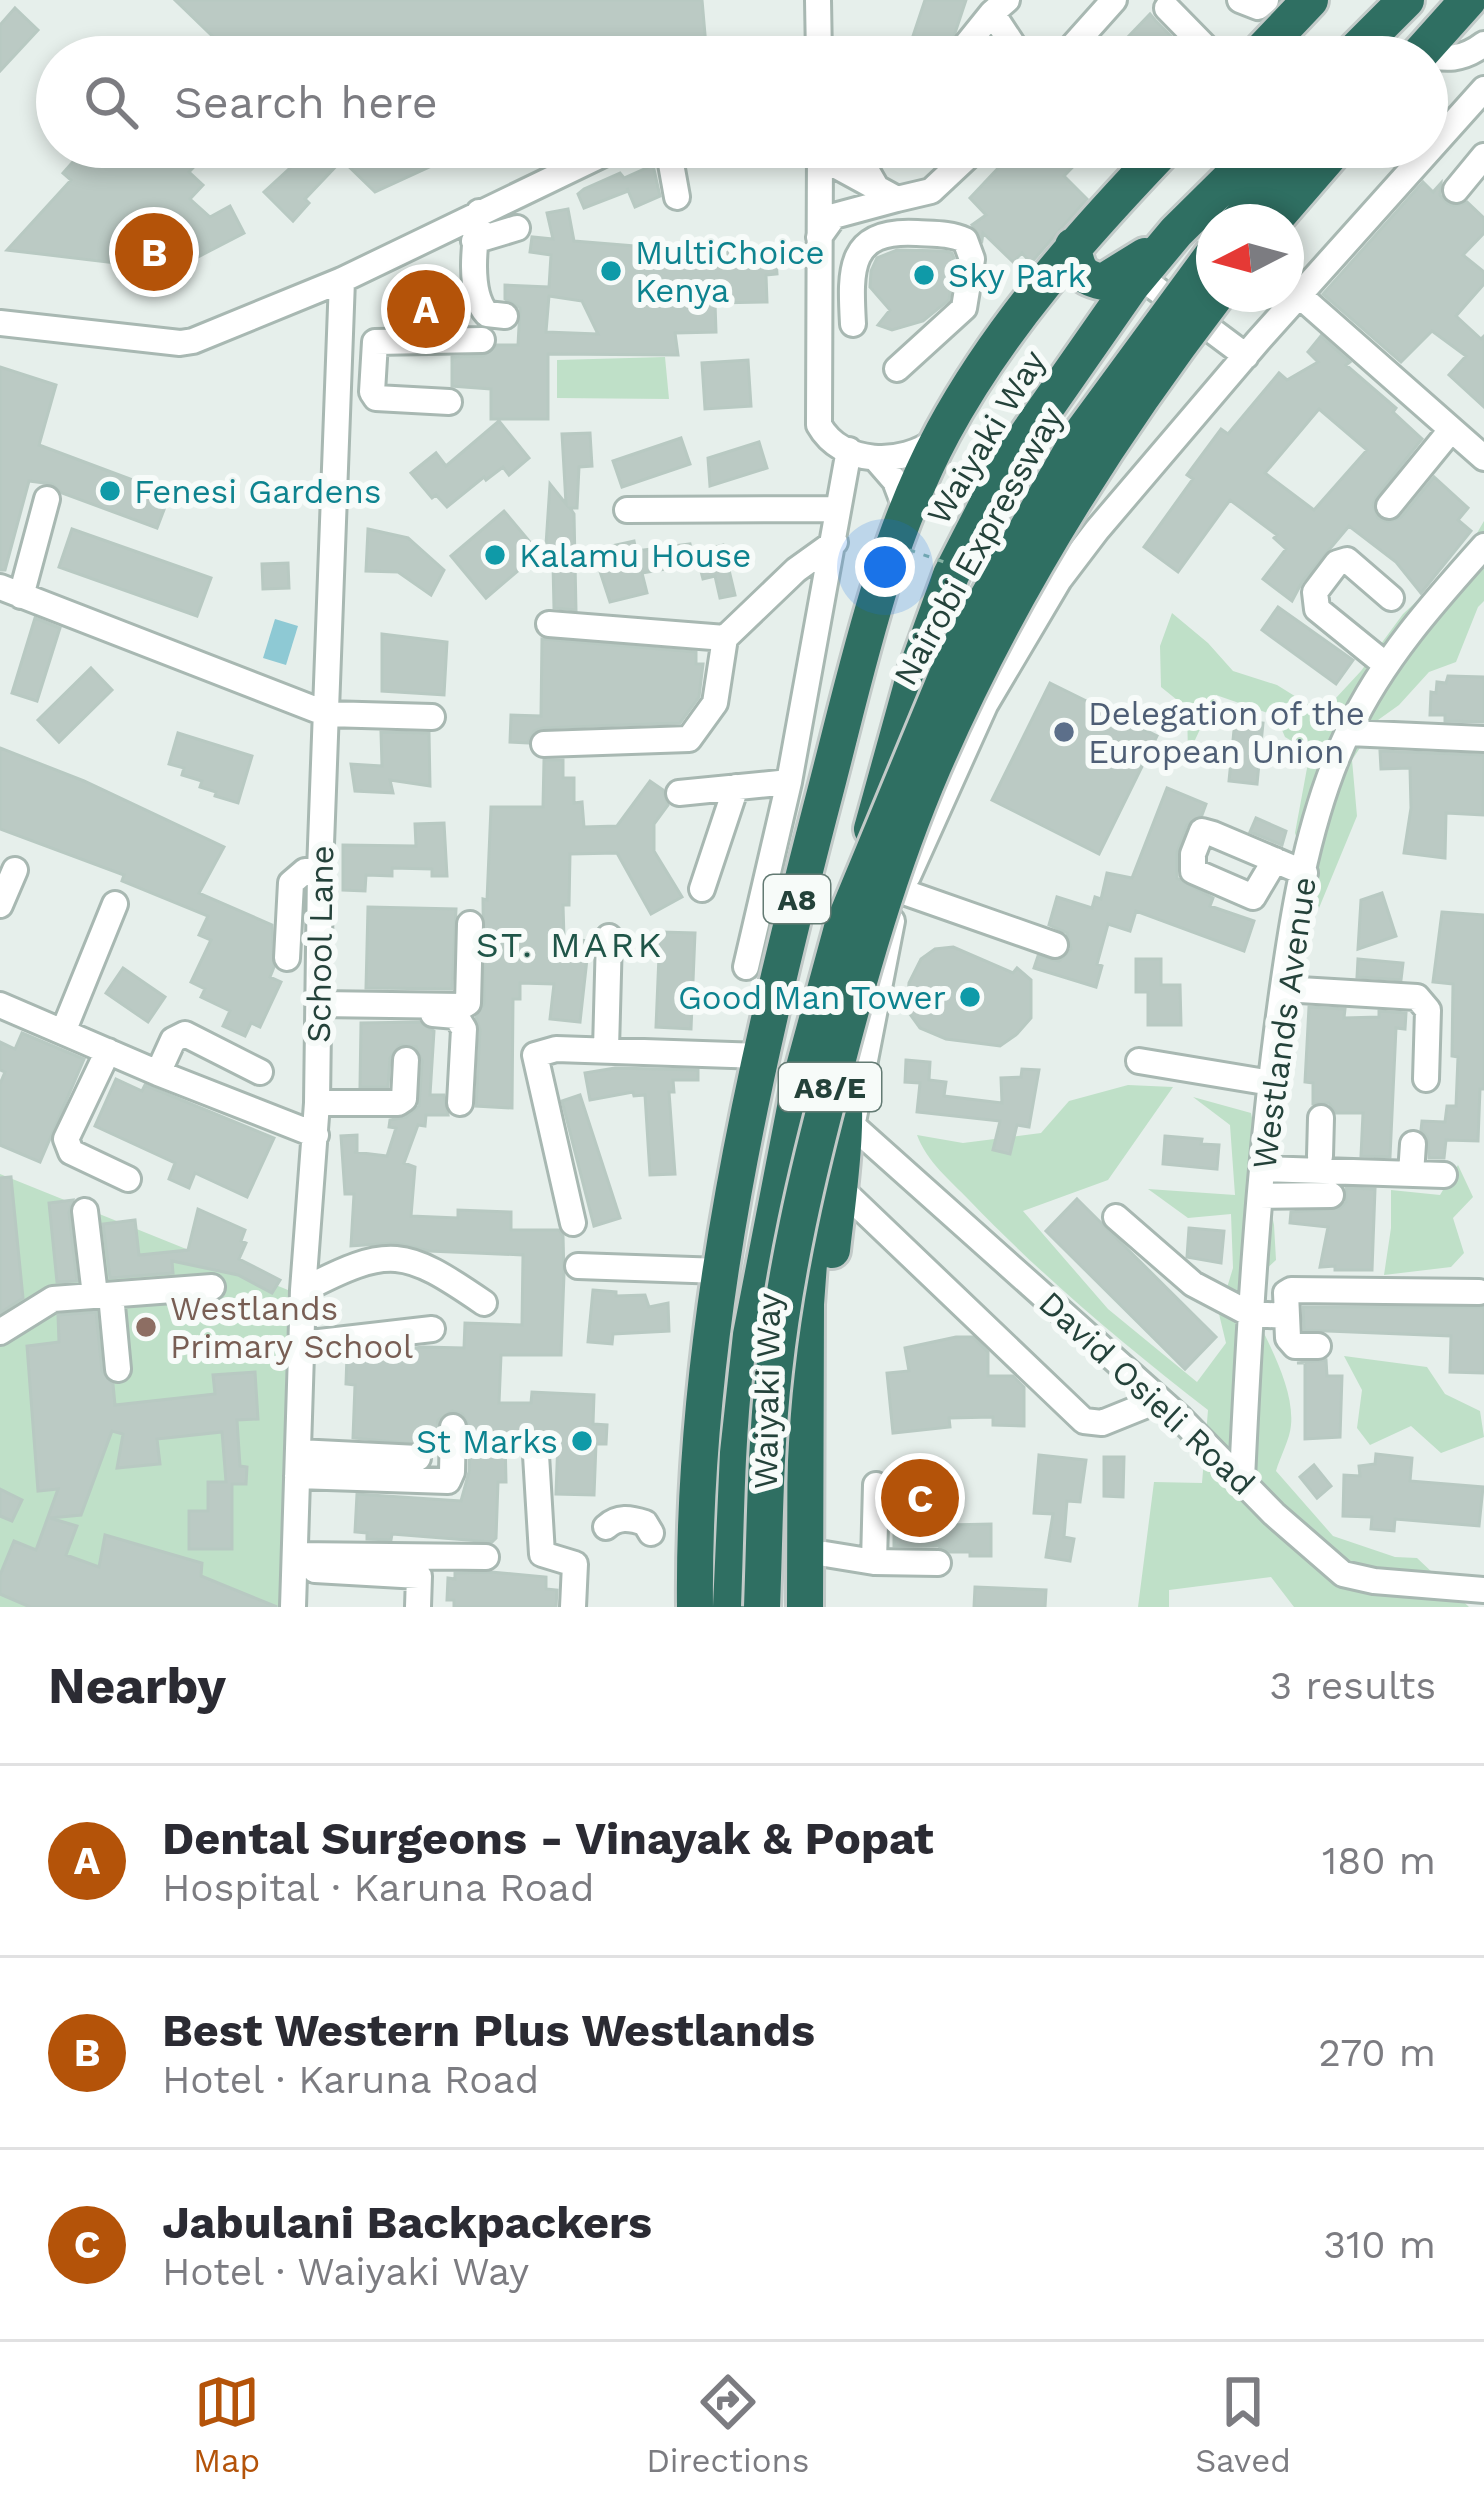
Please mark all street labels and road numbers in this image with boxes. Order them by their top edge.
street label: Waiyaki Way [919,343,1053,531]
street label: Nairobi Expressway [885,400,1071,692]
street label: School Lane [299,845,341,1043]
street label: Westlands Avenue [1244,874,1324,1172]
road number: A8 [764,875,830,923]
road number: A8/E [779,1063,881,1111]
street label: David Osieli Road [1031,1283,1263,1503]
street label: Waiyaki Way [746,1293,788,1489]

